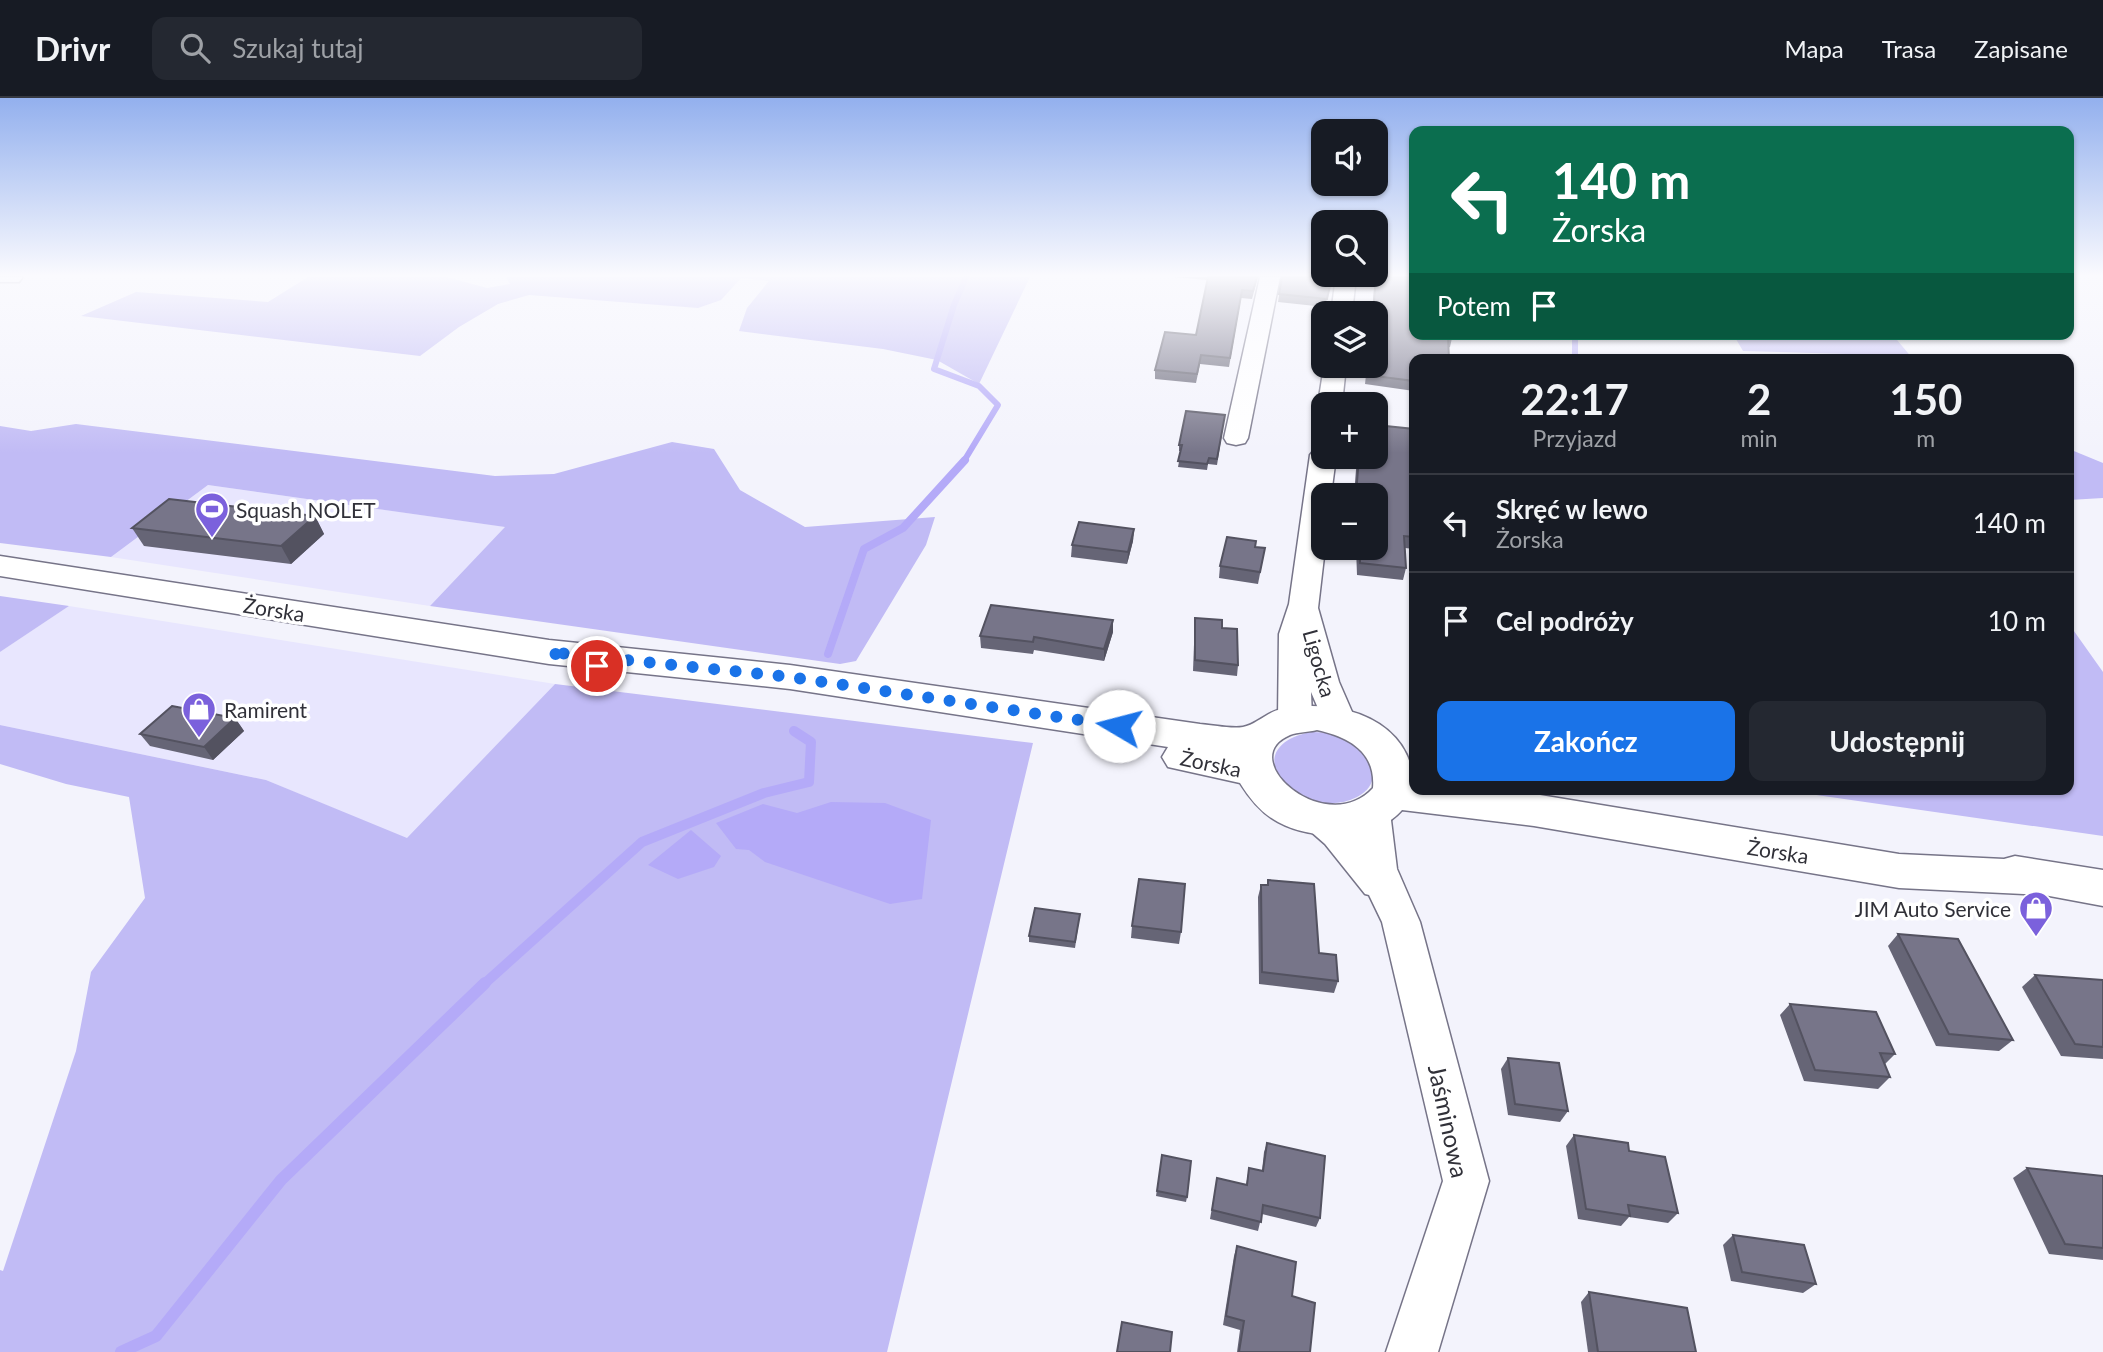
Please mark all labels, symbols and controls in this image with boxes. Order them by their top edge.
search box [152,17,642,80]
text: Drivr [35,28,110,68]
icon: search [176,29,214,67]
text: Szukaj tutaj [232,32,363,64]
text: Mapa [1785,34,1844,63]
text: Trasa [1882,34,1936,63]
text: Zapisane [1974,34,2068,63]
map controls [1311,119,1388,560]
button: sound [1311,119,1388,196]
text: 140 m [1552,151,1690,209]
icon: left [1437,154,1528,245]
button: search [1311,210,1388,287]
text: Żorska [1552,210,1646,249]
icon: arrive [1525,287,1563,325]
text: Potem [1437,290,1511,322]
button: layers [1311,301,1388,378]
text: 22:17 [1521,374,1629,424]
text: 2 [1747,374,1771,424]
text: 150 [1889,374,1962,424]
button: + [1311,392,1388,469]
text: Przyjazd [1533,424,1617,452]
text: min [1740,424,1778,452]
text: m [1916,424,1935,452]
button: − [1311,483,1388,560]
sports icon: Squash NOLET [193,490,231,539]
text: Skręć w lewo [1496,493,1648,525]
place label: Squash NOLET [236,497,376,522]
icon: left [1437,504,1475,542]
text: 140 m [1973,507,2046,539]
text: Żorska [1496,525,1564,553]
street label: Żorska [242,592,306,626]
icon: arrive [1437,602,1475,640]
text: Cel podróży [1496,605,1634,637]
text: 10 m [1988,605,2046,637]
street label: Ligocka [1298,626,1342,700]
pin [567,636,627,696]
icon: arrive [578,647,616,685]
position arrow [1082,689,1156,763]
shop icon: Ramirent [180,690,218,739]
place label: Ramirent [224,697,308,722]
button: Zakończ [1437,701,1735,781]
button: Udostępnij [1749,701,2046,781]
street label: Żorska [1178,744,1244,782]
street label: Żorska [1746,834,1810,868]
shop icon: JIM Auto Service [2017,889,2055,938]
place label: JIM Auto Service [1855,896,2011,921]
street label: Jaśminowa [1423,1062,1475,1180]

